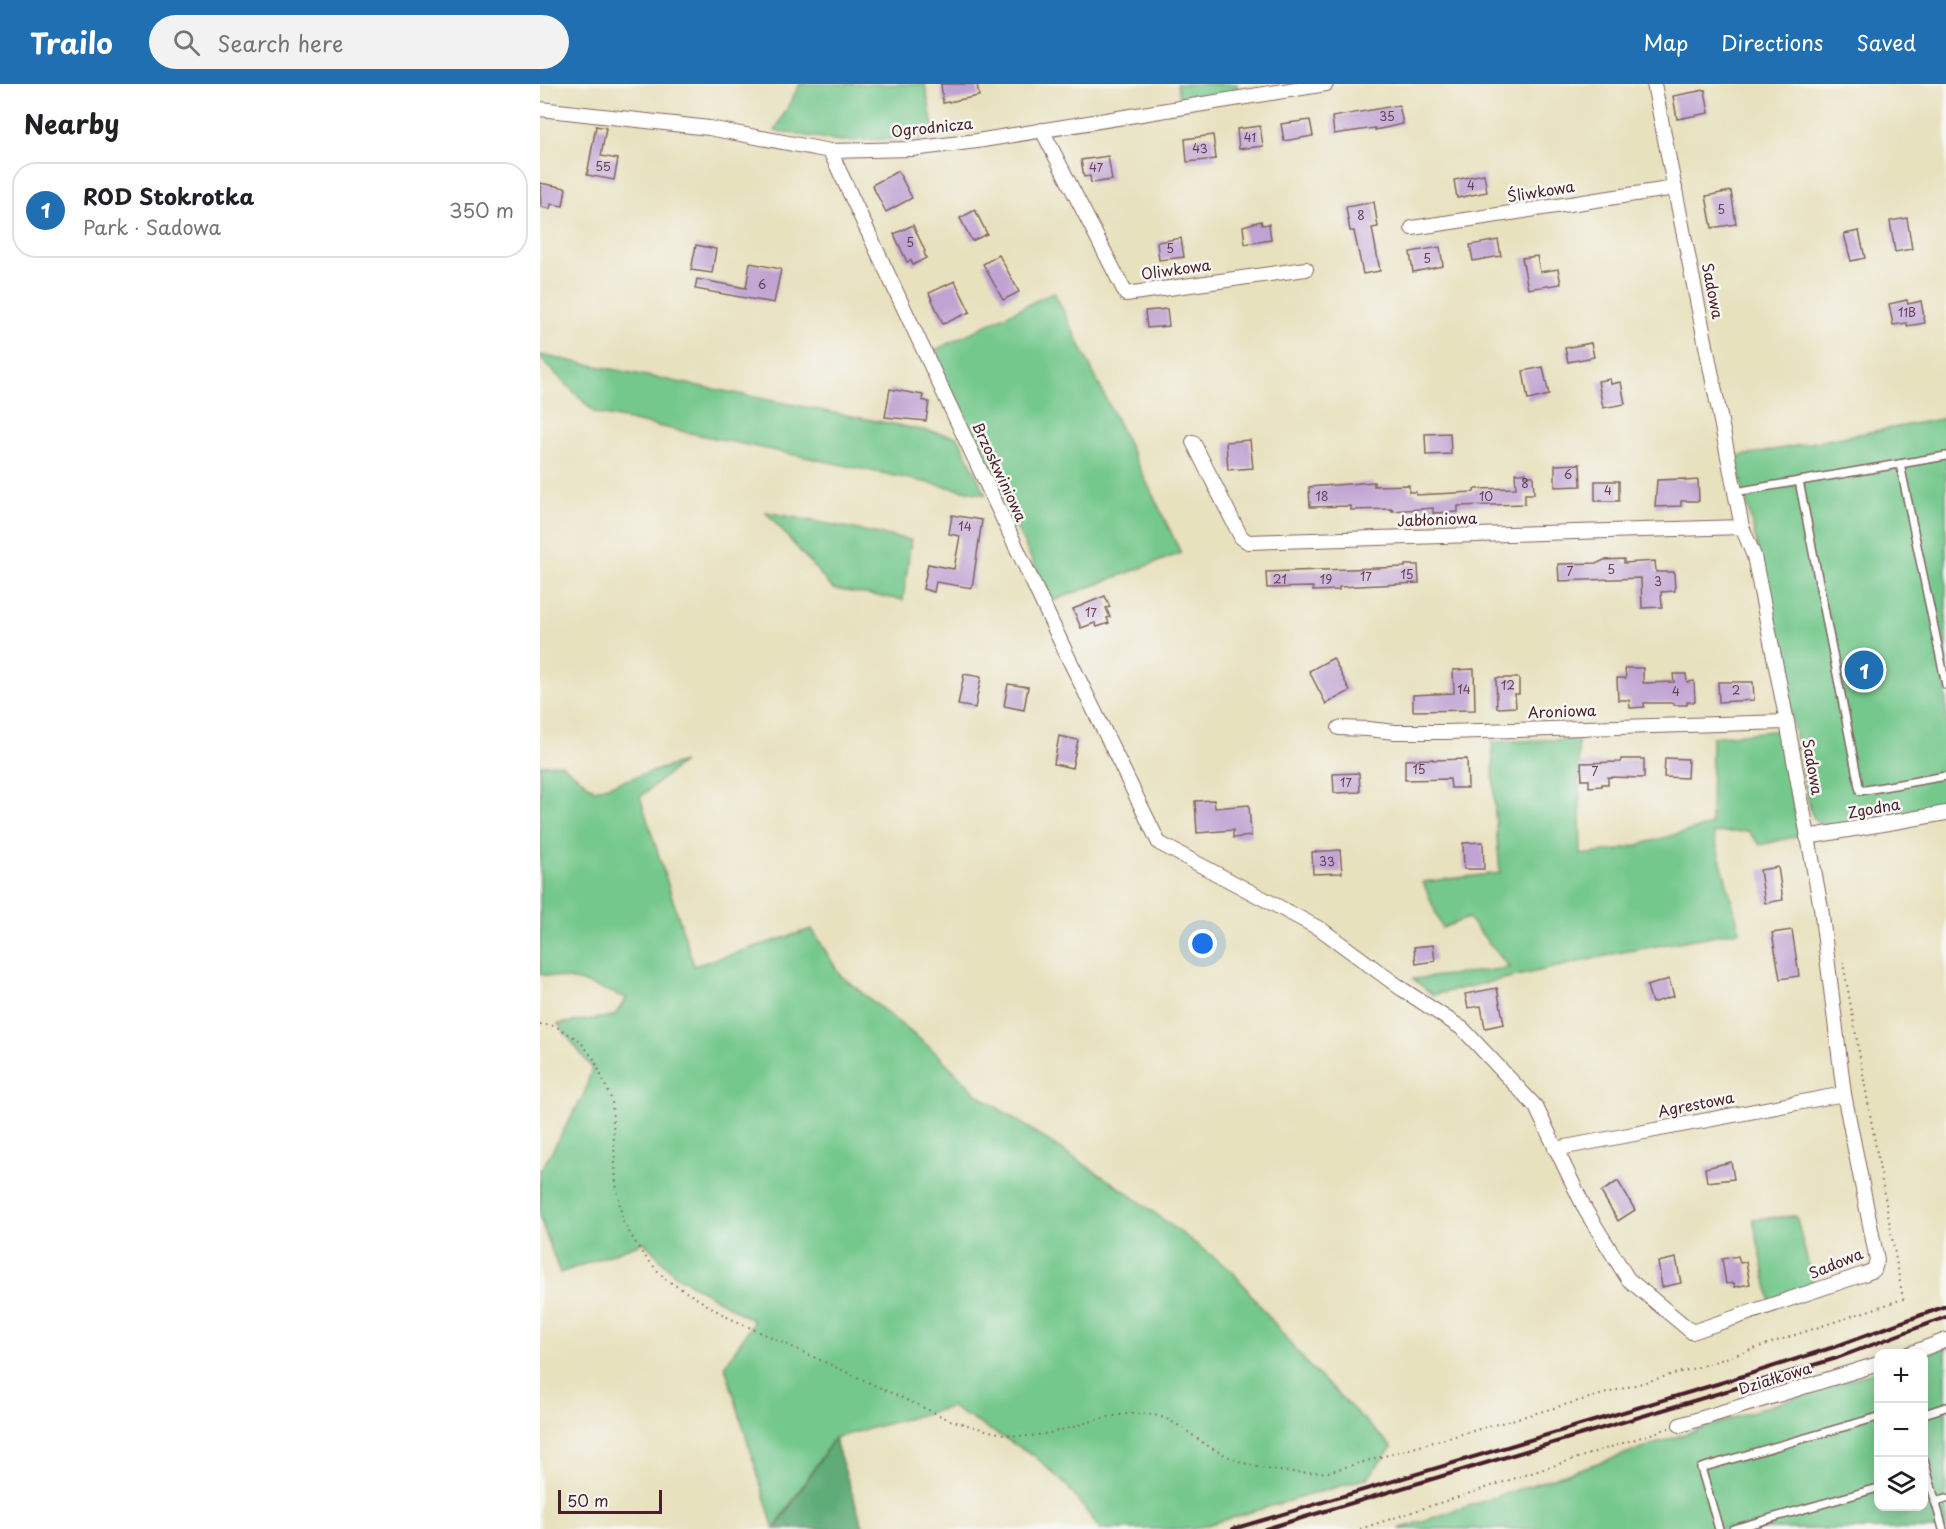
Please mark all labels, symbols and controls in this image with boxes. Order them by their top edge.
search box [149,15,569,69]
text: Trailo [30,21,113,64]
icon: search [170,26,203,59]
text: Search here [218,26,343,59]
text: Map [1643,26,1688,58]
text: Directions [1721,26,1823,58]
text: Saved [1856,26,1916,58]
text: Nearby [24,104,119,143]
house number: 35 [1379,107,1395,125]
street label: Ogrodnicza [890,111,974,142]
house number: 41 [1244,128,1256,146]
house number: 43 [1192,139,1208,157]
house number: 55 [595,157,611,175]
house number: 47 [1089,158,1104,176]
street label: Śliwkowa [1505,174,1577,207]
house number: 4 [1467,176,1475,194]
text: ROD Stokrotka [83,179,254,212]
text: 1 [41,195,50,225]
text: 350 m [449,195,514,225]
house number: 5 [1717,200,1725,218]
house number: 8 [1357,206,1365,224]
text: Park · Sadowa [83,212,221,242]
house number: 5 [906,233,914,251]
house number: 5 [1166,239,1174,257]
house number: 5 [1423,249,1431,267]
street label: Oliwkowa [1140,252,1213,285]
street label: Sadowa [1697,261,1730,321]
house number: 6 [758,275,766,293]
house number: 11B [1898,303,1916,321]
street label: Brzoskwiniowa [967,418,1034,526]
house number: 6 [1564,465,1572,483]
house number: 8 [1521,474,1529,492]
house number: 4 [1604,481,1612,499]
house number: 18 [1316,487,1328,505]
house number: 10 [1479,487,1493,505]
street label: Jabłoniowa [1397,506,1478,531]
house number: 14 [958,517,972,535]
house number: 5 [1607,560,1615,578]
house number: 7 [1567,562,1574,580]
house number: 15 [1400,565,1414,583]
house number: 17 [1360,567,1372,585]
house number: 21 [1273,570,1287,588]
house number: 19 [1320,570,1332,588]
house number: 3 [1654,572,1662,590]
house number: 17 [1085,603,1097,621]
pin: 1 [1844,648,1884,692]
house number: 12 [1501,676,1515,694]
house number: 14 [1457,680,1471,698]
house number: 2 [1732,681,1740,699]
house number: 4 [1672,682,1680,700]
street label: Aroniowa [1527,698,1597,723]
street label: Sadowa [1797,737,1830,797]
house number: 15 [1412,760,1426,778]
house number: 7 [1592,762,1599,780]
house number: 17 [1340,773,1352,791]
street label: Zgodna [1846,792,1902,823]
house number: 33 [1319,852,1335,870]
your location [1188,929,1217,958]
street label: Agrestowa [1656,1085,1736,1122]
street label: Sadowa [1805,1241,1867,1284]
map controls [1874,1349,1928,1511]
button: + [1874,1349,1928,1403]
street label: Działkowa [1735,1355,1814,1400]
button: − [1874,1403,1928,1457]
button: layers [1874,1457,1928,1511]
scale bar [558,1487,662,1514]
text: 50 m [567,1488,608,1512]

